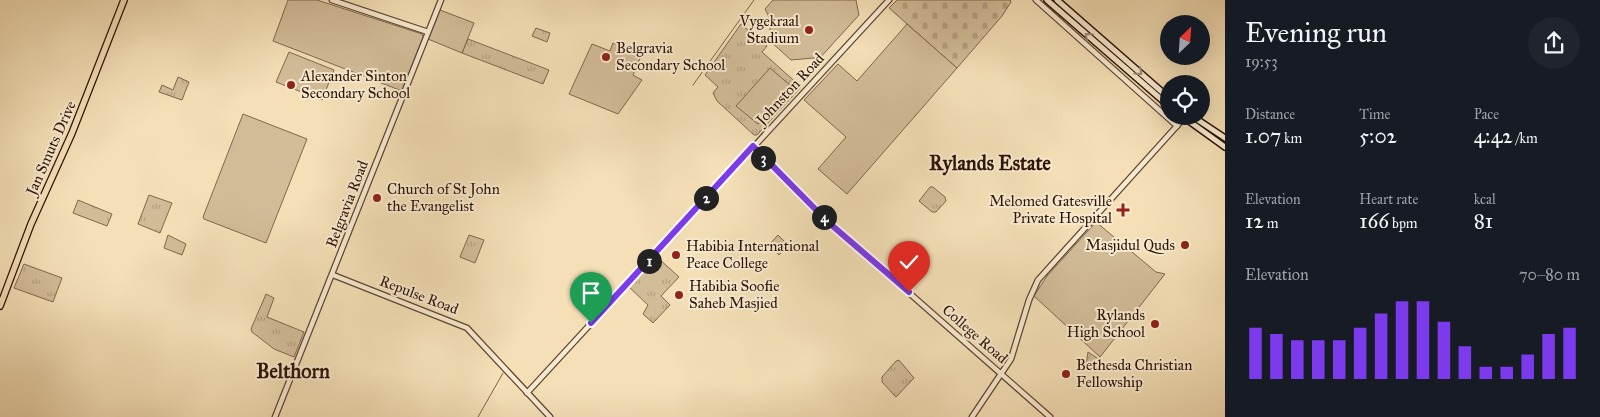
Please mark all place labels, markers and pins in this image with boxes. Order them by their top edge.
place label: Vygekraal Stadium [738,12,800,47]
marker: Vygekraal Stadium [803,24,815,36]
place label: Belgravia Secondary School [616,39,726,74]
marker: Belgravia Secondary School [600,51,612,63]
place label: Alexander Sinton Secondary School [300,67,411,102]
marker: Alexander Sinton Secondary School [285,79,297,91]
pin: 3 [750,146,776,170]
place label: Church of St John the Evangelist [387,180,500,215]
pin: 2 [694,186,718,210]
marker: Church of St John the Evangelist [371,192,383,204]
place label: Melomed Gatesville Private Hospital [989,192,1113,227]
marker: Melomed Gatesville Private Hospital [1116,203,1130,217]
pin: 4 [812,204,836,230]
place label: Masjidul Quds [1086,236,1175,254]
place label: Habibia International Peace College [686,237,820,272]
marker: Masjidul Quds [1179,239,1191,251]
pin [888,241,930,292]
pin: 1 [636,248,662,274]
marker: Habibia International Peace College [670,249,682,261]
pin [570,272,612,323]
place label: Habibia Soofie Saheb Masjied [689,277,779,312]
marker: Habibia Soofie Saheb Masjied [673,289,685,301]
place label: Rylands High School [1067,306,1146,341]
marker: Rylands High School [1149,318,1161,330]
place label: Bethesda Christian Fellowship [1076,356,1192,391]
marker: Bethesda Christian Fellowship [1060,368,1072,380]

